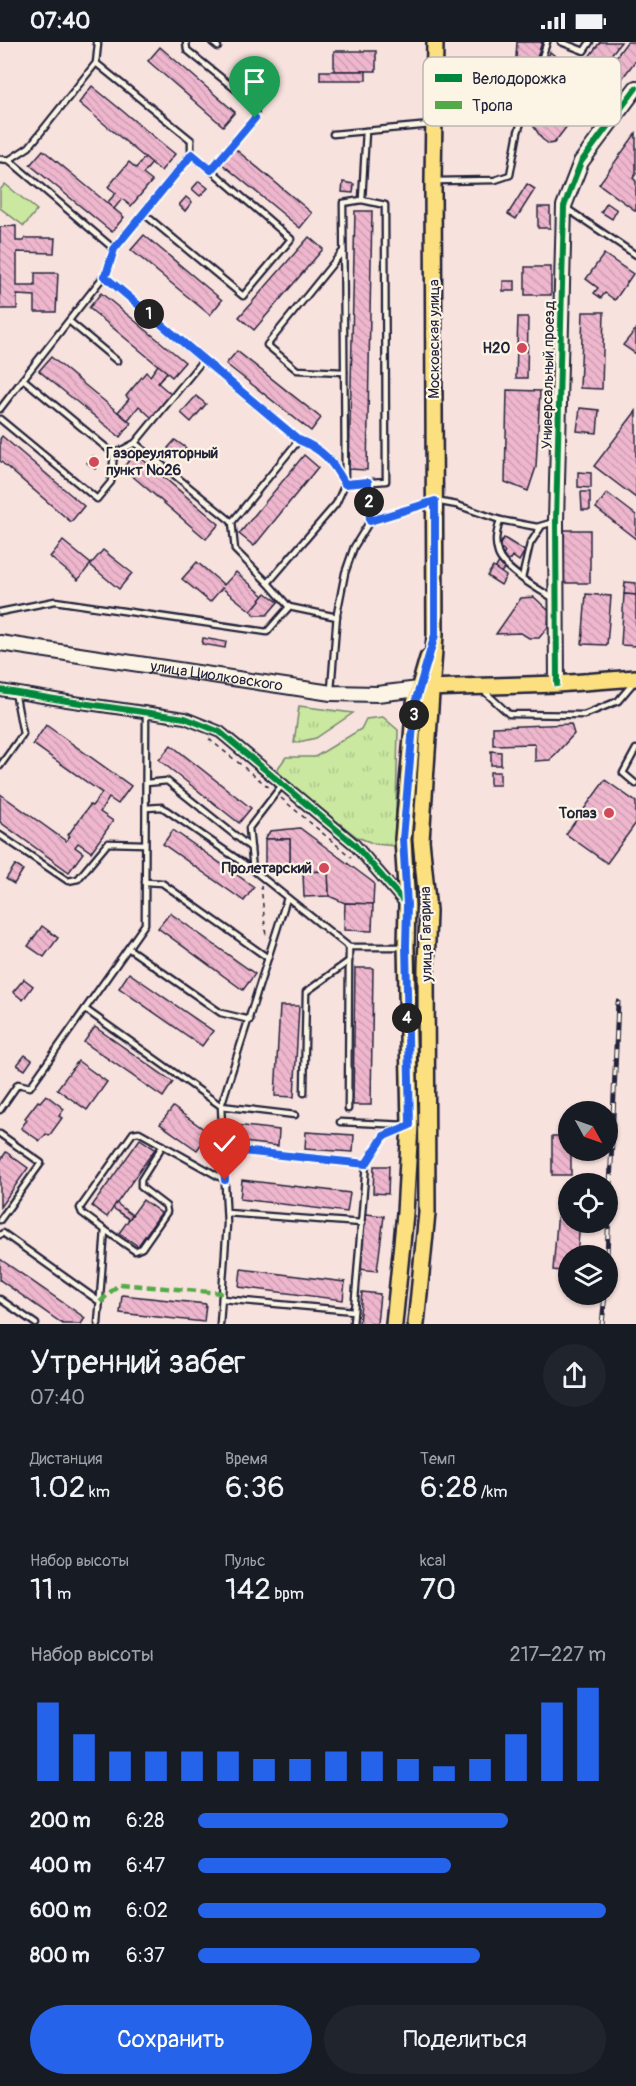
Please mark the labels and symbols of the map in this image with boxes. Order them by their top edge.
pin [229,56,280,118]
legend [423,57,621,126]
text: Велодорожка [472,69,566,89]
text: Тропа [472,96,513,116]
street label: Московская улица [425,279,444,399]
pin: 1 [134,299,164,329]
street label: Универсальный проезд [538,301,559,449]
place label: Н2О [483,339,510,358]
marker: Н2О [515,341,529,355]
place label: Газореуляторный пункт №26 [106,444,218,480]
marker: Газореуляторный пункт №26 [87,455,101,469]
pin: 2 [354,487,384,517]
street label: улица Циолковского [148,657,284,696]
pin: 3 [399,700,429,730]
place label: Топаз [558,804,597,823]
marker: Топаз [602,806,616,820]
place label: Пролетарский [222,859,312,878]
marker: Пролетарский [317,861,331,875]
street label: улица Гагарина [416,886,437,983]
pin: 4 [392,1003,422,1033]
north arrow [558,1101,618,1161]
pin [199,1118,250,1180]

